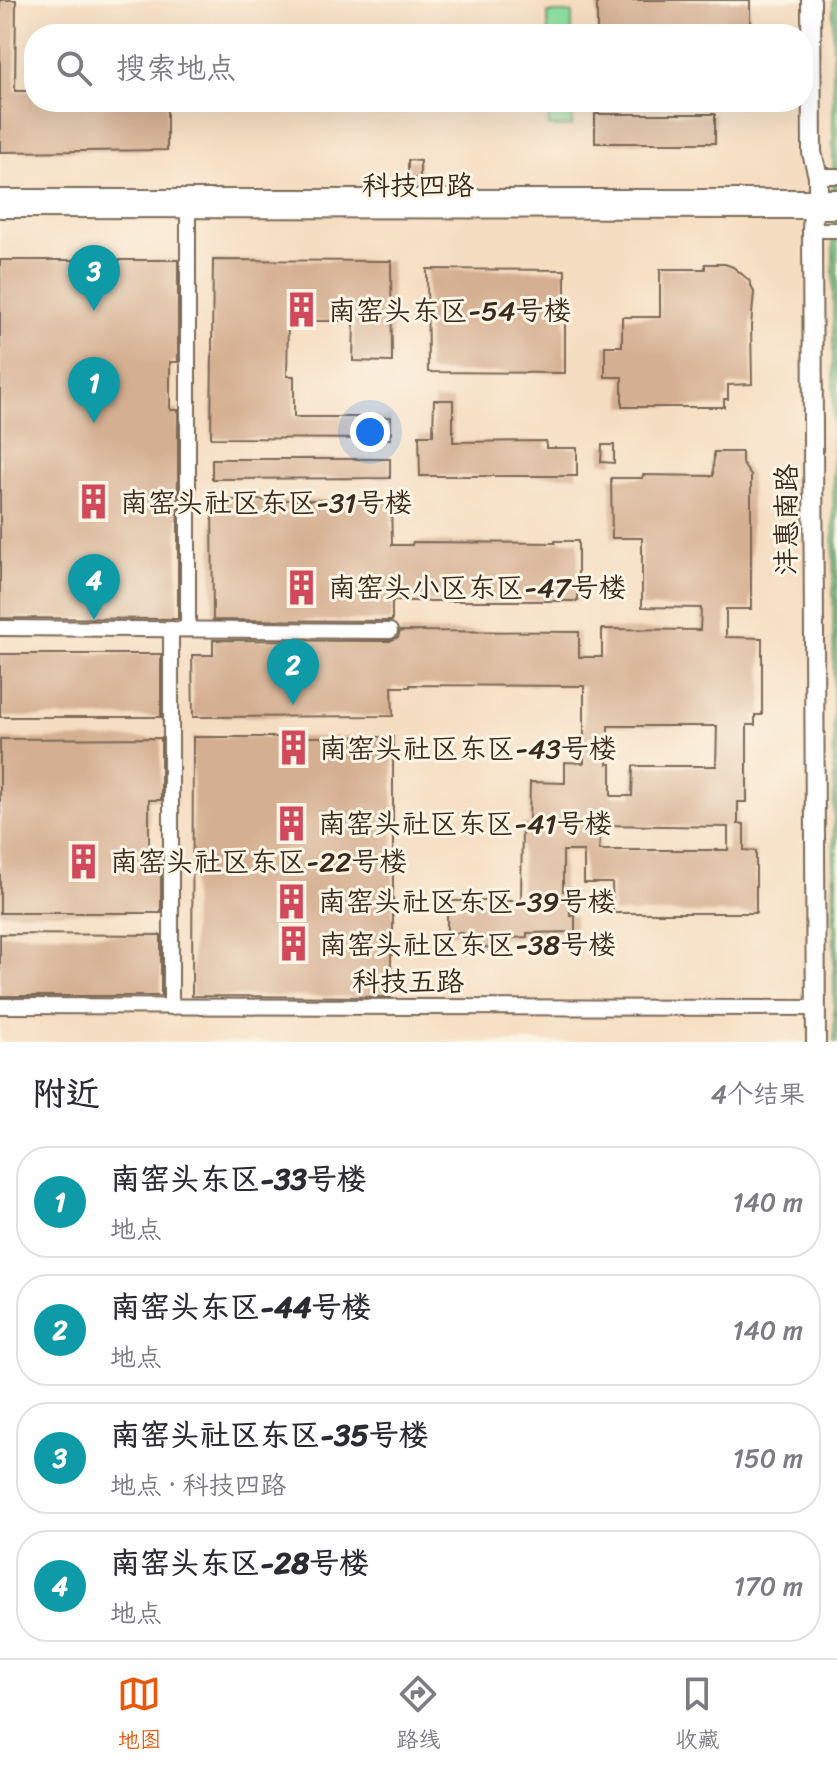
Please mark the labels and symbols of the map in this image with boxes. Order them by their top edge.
street label: 科技四路 [362,161,474,210]
pin: 3 [68,245,120,311]
place label: 南窑头东区-54号楼 [328,286,572,335]
building icon: 南窑头东区-54号楼 [283,291,321,329]
pin: 1 [68,357,120,423]
your location [350,412,390,452]
street label: 沣惠南路 [762,464,811,576]
place label: 南窑头社区东区-31号楼 [120,478,412,527]
building icon: 南窑头社区东区-31号楼 [75,483,113,521]
pin: 4 [68,554,120,620]
place label: 南窑头小区东区-47号楼 [328,563,626,612]
building icon: 南窑头小区东区-47号楼 [283,568,321,606]
pin: 2 [267,639,319,705]
place label: 南窑头社区东区-43号楼 [319,724,617,773]
building icon: 南窑头社区东区-43号楼 [274,729,312,767]
place label: 南窑头社区东区-41号楼 [318,799,613,848]
building icon: 南窑头社区东区-41号楼 [273,804,311,842]
place label: 南窑头社区东区-22号楼 [110,837,407,886]
building icon: 南窑头社区东区-22号楼 [65,842,103,880]
place label: 南窑头社区东区-39号楼 [318,877,616,926]
building icon: 南窑头社区东区-39号楼 [273,882,311,920]
place label: 南窑头社区东区-38号楼 [319,920,616,969]
building icon: 南窑头社区东区-38号楼 [274,925,312,963]
street label: 科技五路 [352,957,464,1006]

